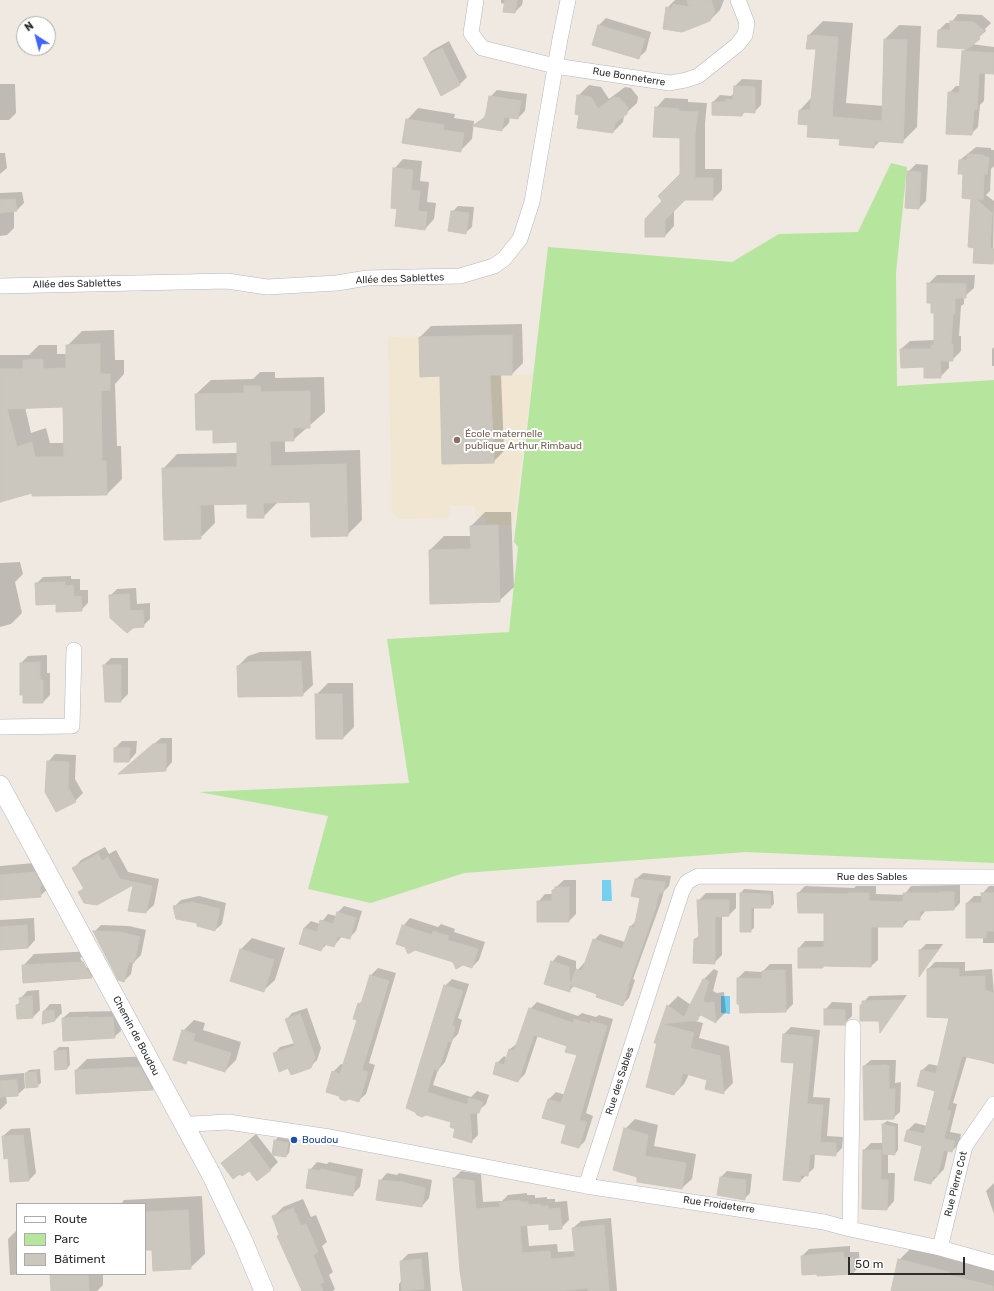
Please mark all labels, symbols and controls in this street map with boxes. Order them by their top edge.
north arrow [16,16,56,56]
text: N [22,19,36,34]
street label: Rue Bonneterre [592,65,666,89]
street label: Allée des Sablettes [356,271,444,287]
street label: Allée des Sablettes [33,277,121,291]
place label: École maternelle publique Arthur Rimbaud [465,428,582,452]
marker: École maternelle publique Arthur Rimbaud [452,435,462,445]
street label: Rue des Sables [837,871,907,883]
street label: Chemin de Boudou [110,994,162,1078]
street label: Rue des Sables [603,1046,637,1116]
place label: Boudou [302,1134,338,1146]
marker: Boudou [289,1135,299,1145]
street label: Rue Pierre Cot [942,1150,970,1218]
street label: Rue Froideterre [682,1194,756,1216]
legend [16,1203,146,1275]
text: Route [54,1212,87,1226]
text: Parc [54,1232,79,1246]
scale bar [850,1249,967,1275]
text: Bâtiment [54,1252,105,1266]
text: 50 m [855,1257,883,1271]

